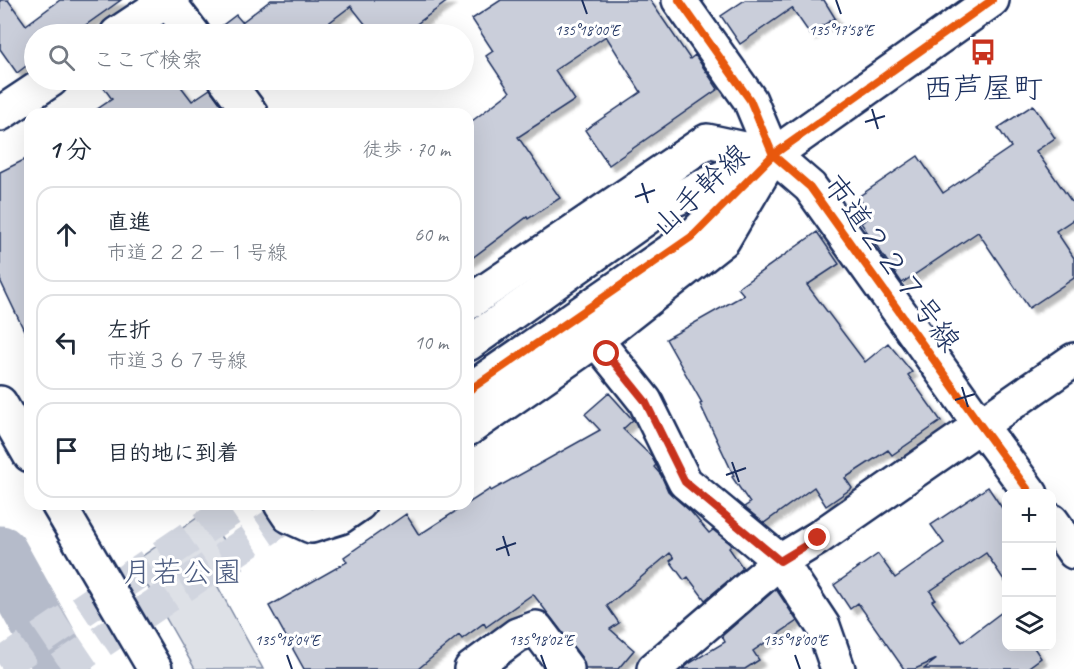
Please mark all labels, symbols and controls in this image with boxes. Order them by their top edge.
text: 135°18'00"E [555,21,621,40]
text: 135°17'58"E [809,21,875,40]
search box [24,24,474,90]
bus stop icon: 西芦屋町 [968,37,998,67]
icon: search [45,41,78,74]
text: ここで検索 [93,46,203,74]
place label: 西芦屋町 [923,69,1043,107]
text: 1 分 [48,133,92,166]
street label: 山手幹線 [643,135,757,245]
text: 徒歩 · 70 m [363,137,450,162]
street label: 市道２２７号線 [815,167,969,359]
text: 直進 [107,208,151,236]
icon: ahead [50,218,83,251]
text: 60 m [414,222,448,247]
text: 市道２２２－１号線 [107,240,287,265]
text: 左折 [107,316,151,344]
icon: left [50,326,83,359]
text: 10 m [414,330,448,355]
route start [593,340,619,366]
text: 市道３６７号線 [107,348,247,373]
icon: arrive [50,434,83,467]
text: 目的地に到着 [107,439,239,467]
map controls [1002,489,1056,651]
button: + [1002,489,1056,543]
route end [804,524,830,550]
button: − [1002,543,1056,597]
park label: 月若公園 [122,553,242,591]
button: layers [1002,597,1056,651]
text: 135°18'04"E [255,631,321,650]
text: 135°18'02"E [509,631,575,650]
text: 135°18'00"E [763,631,829,650]

